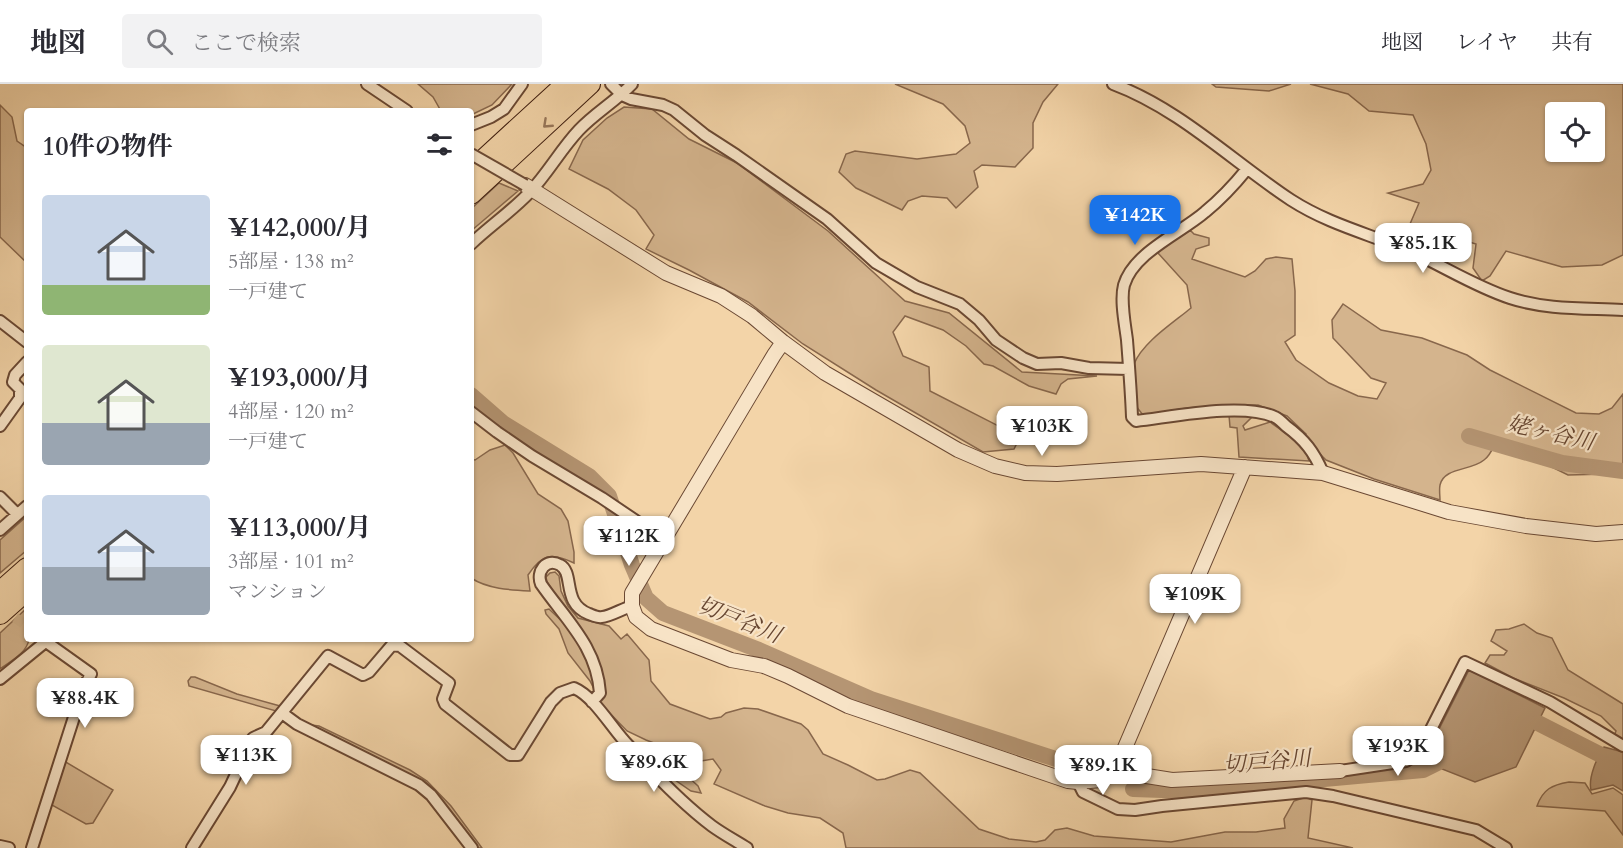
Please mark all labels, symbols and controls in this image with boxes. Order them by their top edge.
search box [122,14,542,68]
text: 地図 [30,24,86,62]
icon: search [143,25,176,58]
text: ここで検索 [191,28,301,58]
text: 地図 [1381,28,1423,57]
text: レイヤ [1456,28,1518,57]
text: 共有 [1551,28,1593,57]
map controls [1545,102,1605,162]
button: locate [1545,102,1605,162]
one-way arrow [543,117,554,128]
icon: filters [423,128,456,161]
text: 10件の物件 [42,129,173,164]
pin: ¥142K [1093,195,1177,246]
text: ¥142K [1104,201,1166,228]
text: ¥142,000/月 [228,210,371,245]
icon: home [90,219,162,291]
pin: ¥85.1K [1374,223,1472,274]
text: ¥85.1K [1389,229,1457,256]
text: 5部屋 · 138 m² [228,248,354,275]
text: 一戸建て [228,278,308,305]
text: ¥193,000/月 [228,360,371,395]
icon: home [90,369,162,441]
text: 4部屋 · 120 m² [228,398,354,425]
pin: ¥103K [1000,406,1084,457]
water label: 姥ヶ谷川 [1505,408,1599,458]
text: ¥103K [1011,412,1073,439]
text: 一戸建て [228,428,308,455]
text: ¥113,000/月 [228,510,371,545]
pin: ¥112K [587,516,671,567]
icon: home [90,519,162,591]
text: ¥112K [598,522,660,549]
text: 3部屋 · 101 m² [228,548,354,575]
pin: ¥109K [1153,574,1237,625]
text: マンション [228,578,327,605]
text: ¥109K [1164,580,1226,607]
water label: 切戸谷川 [693,590,787,651]
pin: ¥88.4K [36,678,134,729]
text: ¥88.4K [51,684,119,711]
pin: ¥193K [1356,726,1440,777]
text: ¥193K [1367,732,1429,759]
pin: ¥113K [204,735,288,786]
text: ¥113K [215,741,277,768]
pin: ¥89.6K [605,742,703,793]
water label: 切戸谷川 [1222,743,1314,781]
pin: ¥89.1K [1054,745,1152,796]
text: ¥89.6K [620,748,688,775]
text: ¥89.1K [1069,751,1137,778]

